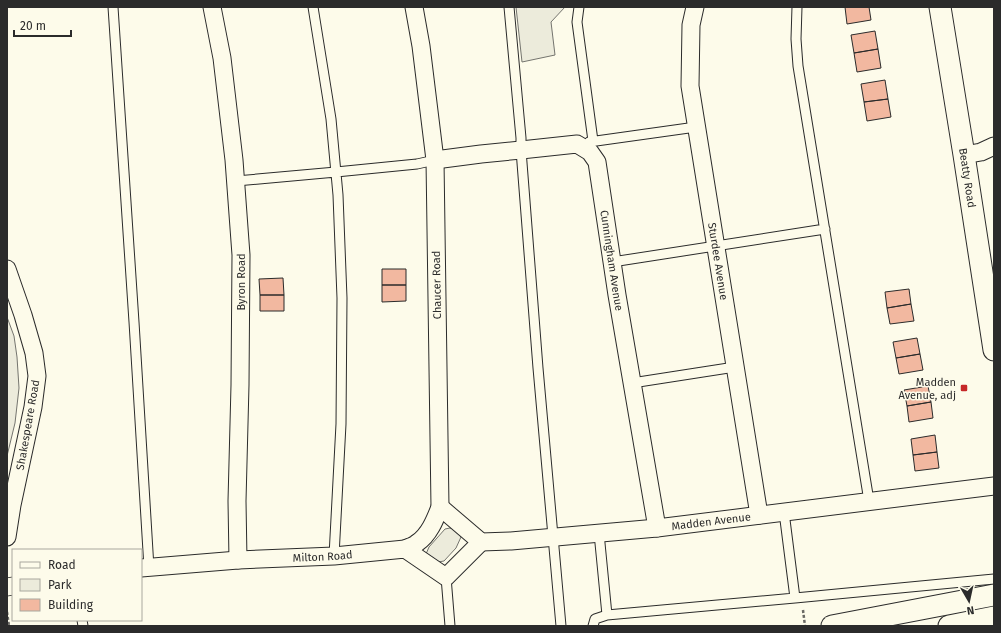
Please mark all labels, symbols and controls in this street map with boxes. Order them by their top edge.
scale bar [14,12,71,38]
text: 20 m [20,19,46,33]
street label: Beatty Road [956,147,979,209]
street label: Cunningham Avenue [598,209,626,312]
street label: Sturdee Avenue [706,222,731,301]
street label: Chaucer Road [430,251,444,319]
street label: Byron Road [235,253,248,311]
place label: Madden Avenue, adj [898,376,956,402]
street label: Shakespeare Road [14,379,42,471]
marker: Madden Avenue, adj [959,383,969,393]
street label: Madden Avenue [671,510,751,533]
street label: Milton Road [292,548,353,564]
legend [12,549,142,621]
text: Road [48,558,76,572]
text: Park [48,578,72,592]
north arrow [949,581,989,621]
text: Building [48,598,94,612]
text: N [966,603,975,617]

